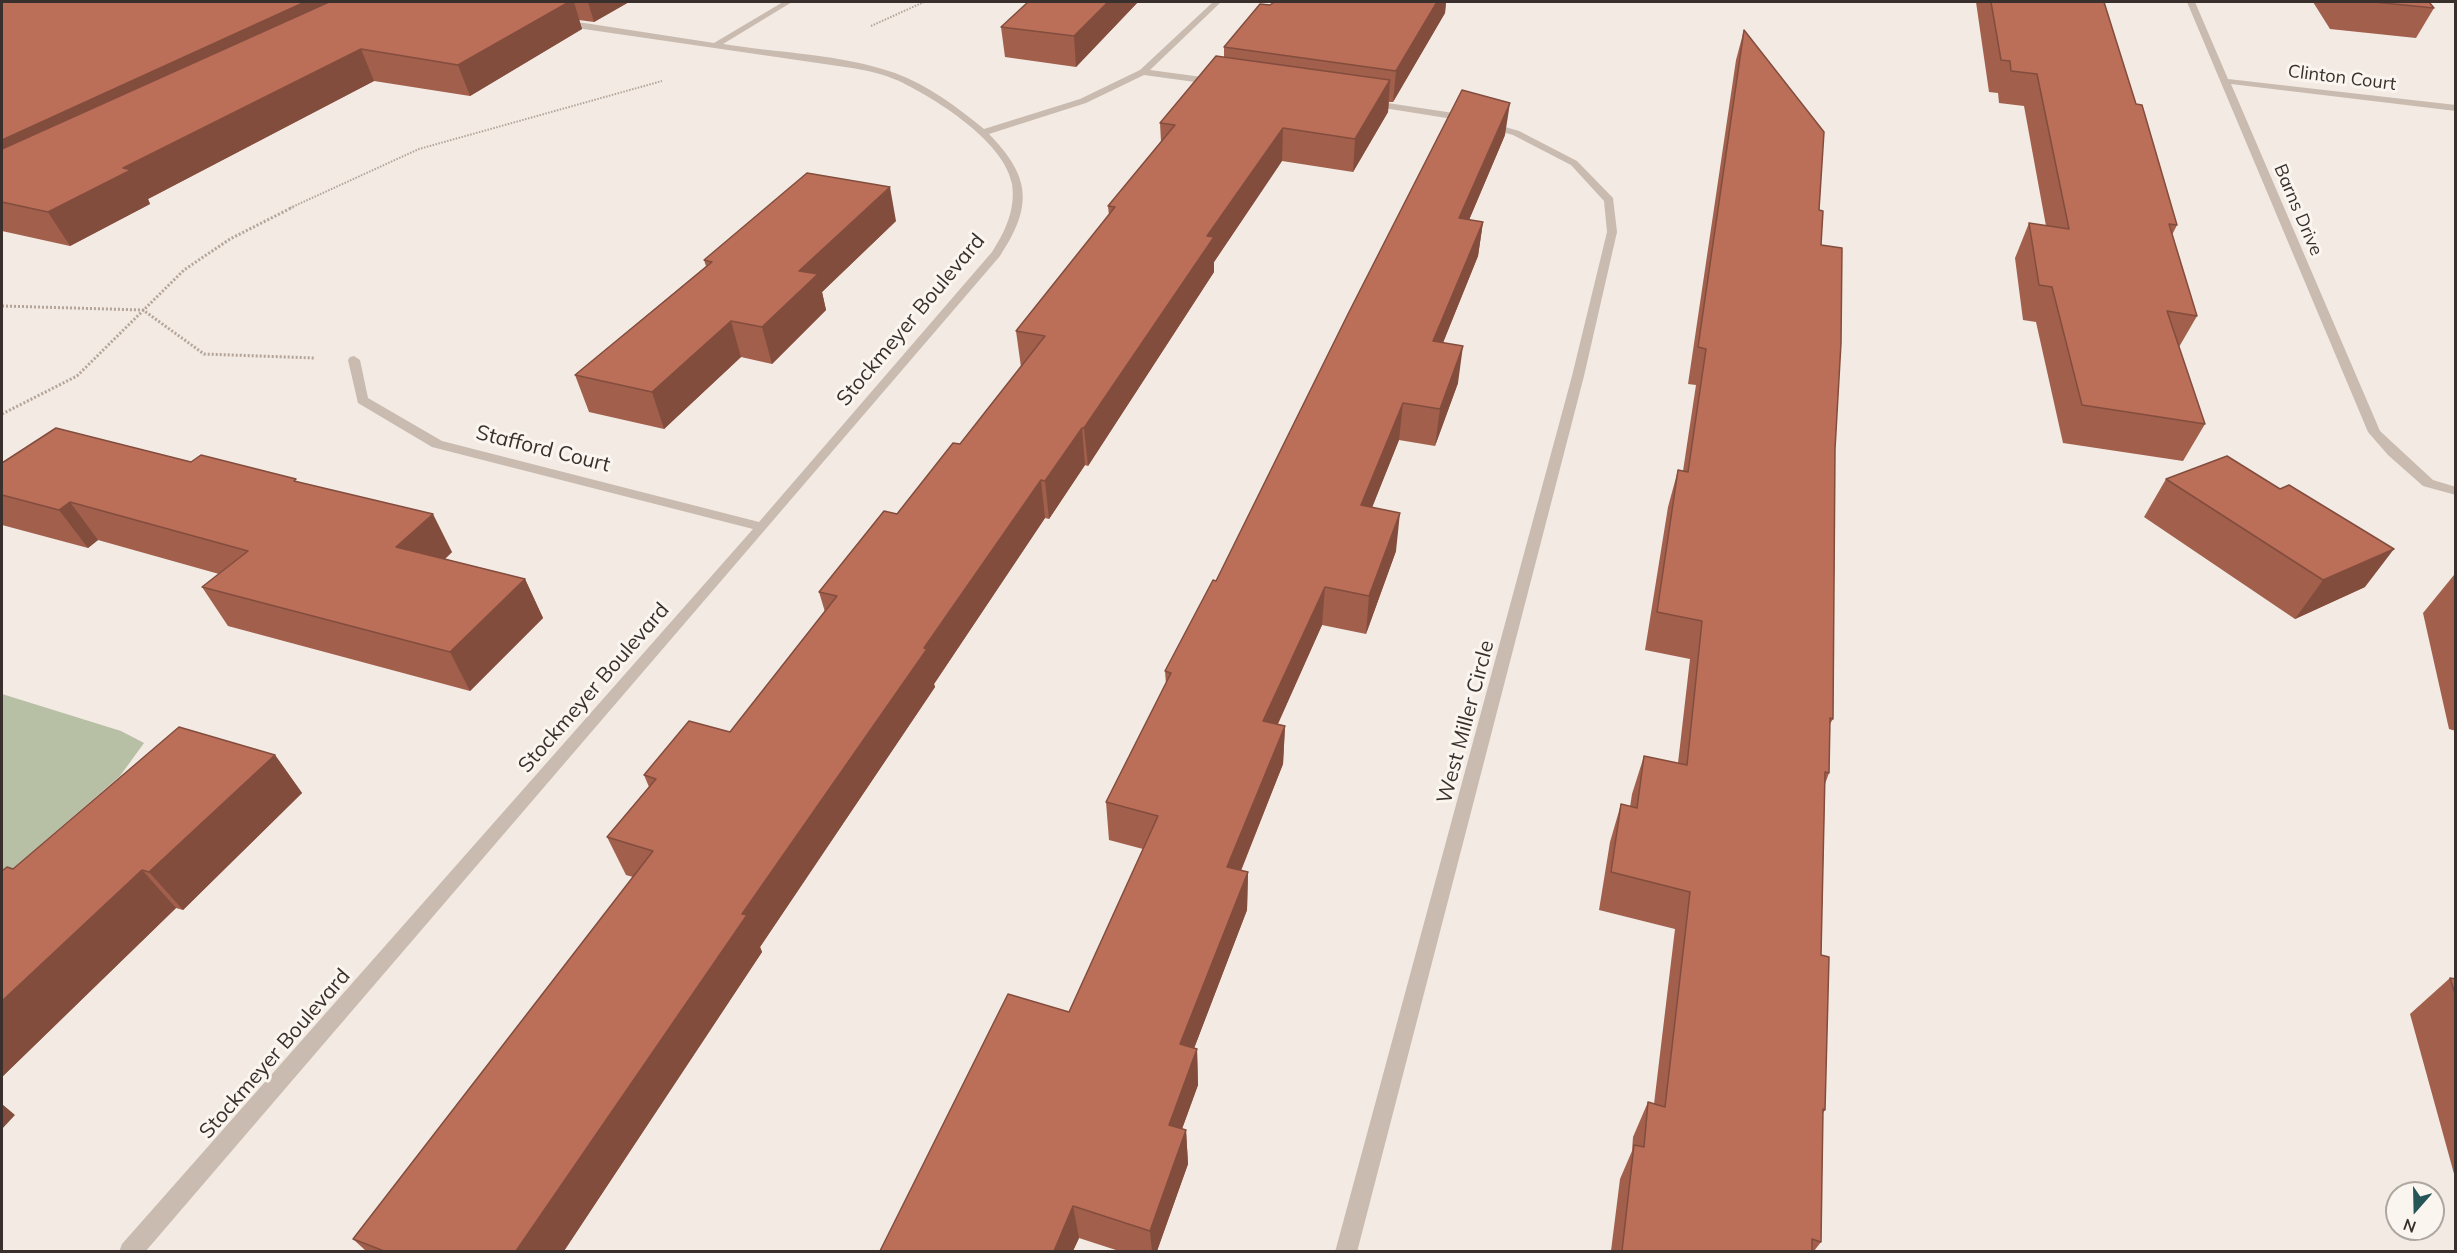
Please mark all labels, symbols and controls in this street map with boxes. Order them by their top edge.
street label: Clinton Court [2287,61,2397,95]
street label: Barns Drive [2269,161,2327,259]
street label: Stockmeyer Boulevard [832,229,990,411]
street label: Stafford Court [473,420,613,478]
street label: Stockmeyer Boulevard [513,598,675,778]
street label: West Miller Circle [1432,638,1500,806]
street label: Stockmeyer Boulevard [194,964,356,1144]
north arrow [2385,1181,2445,1241]
text: N [2400,1215,2419,1238]

